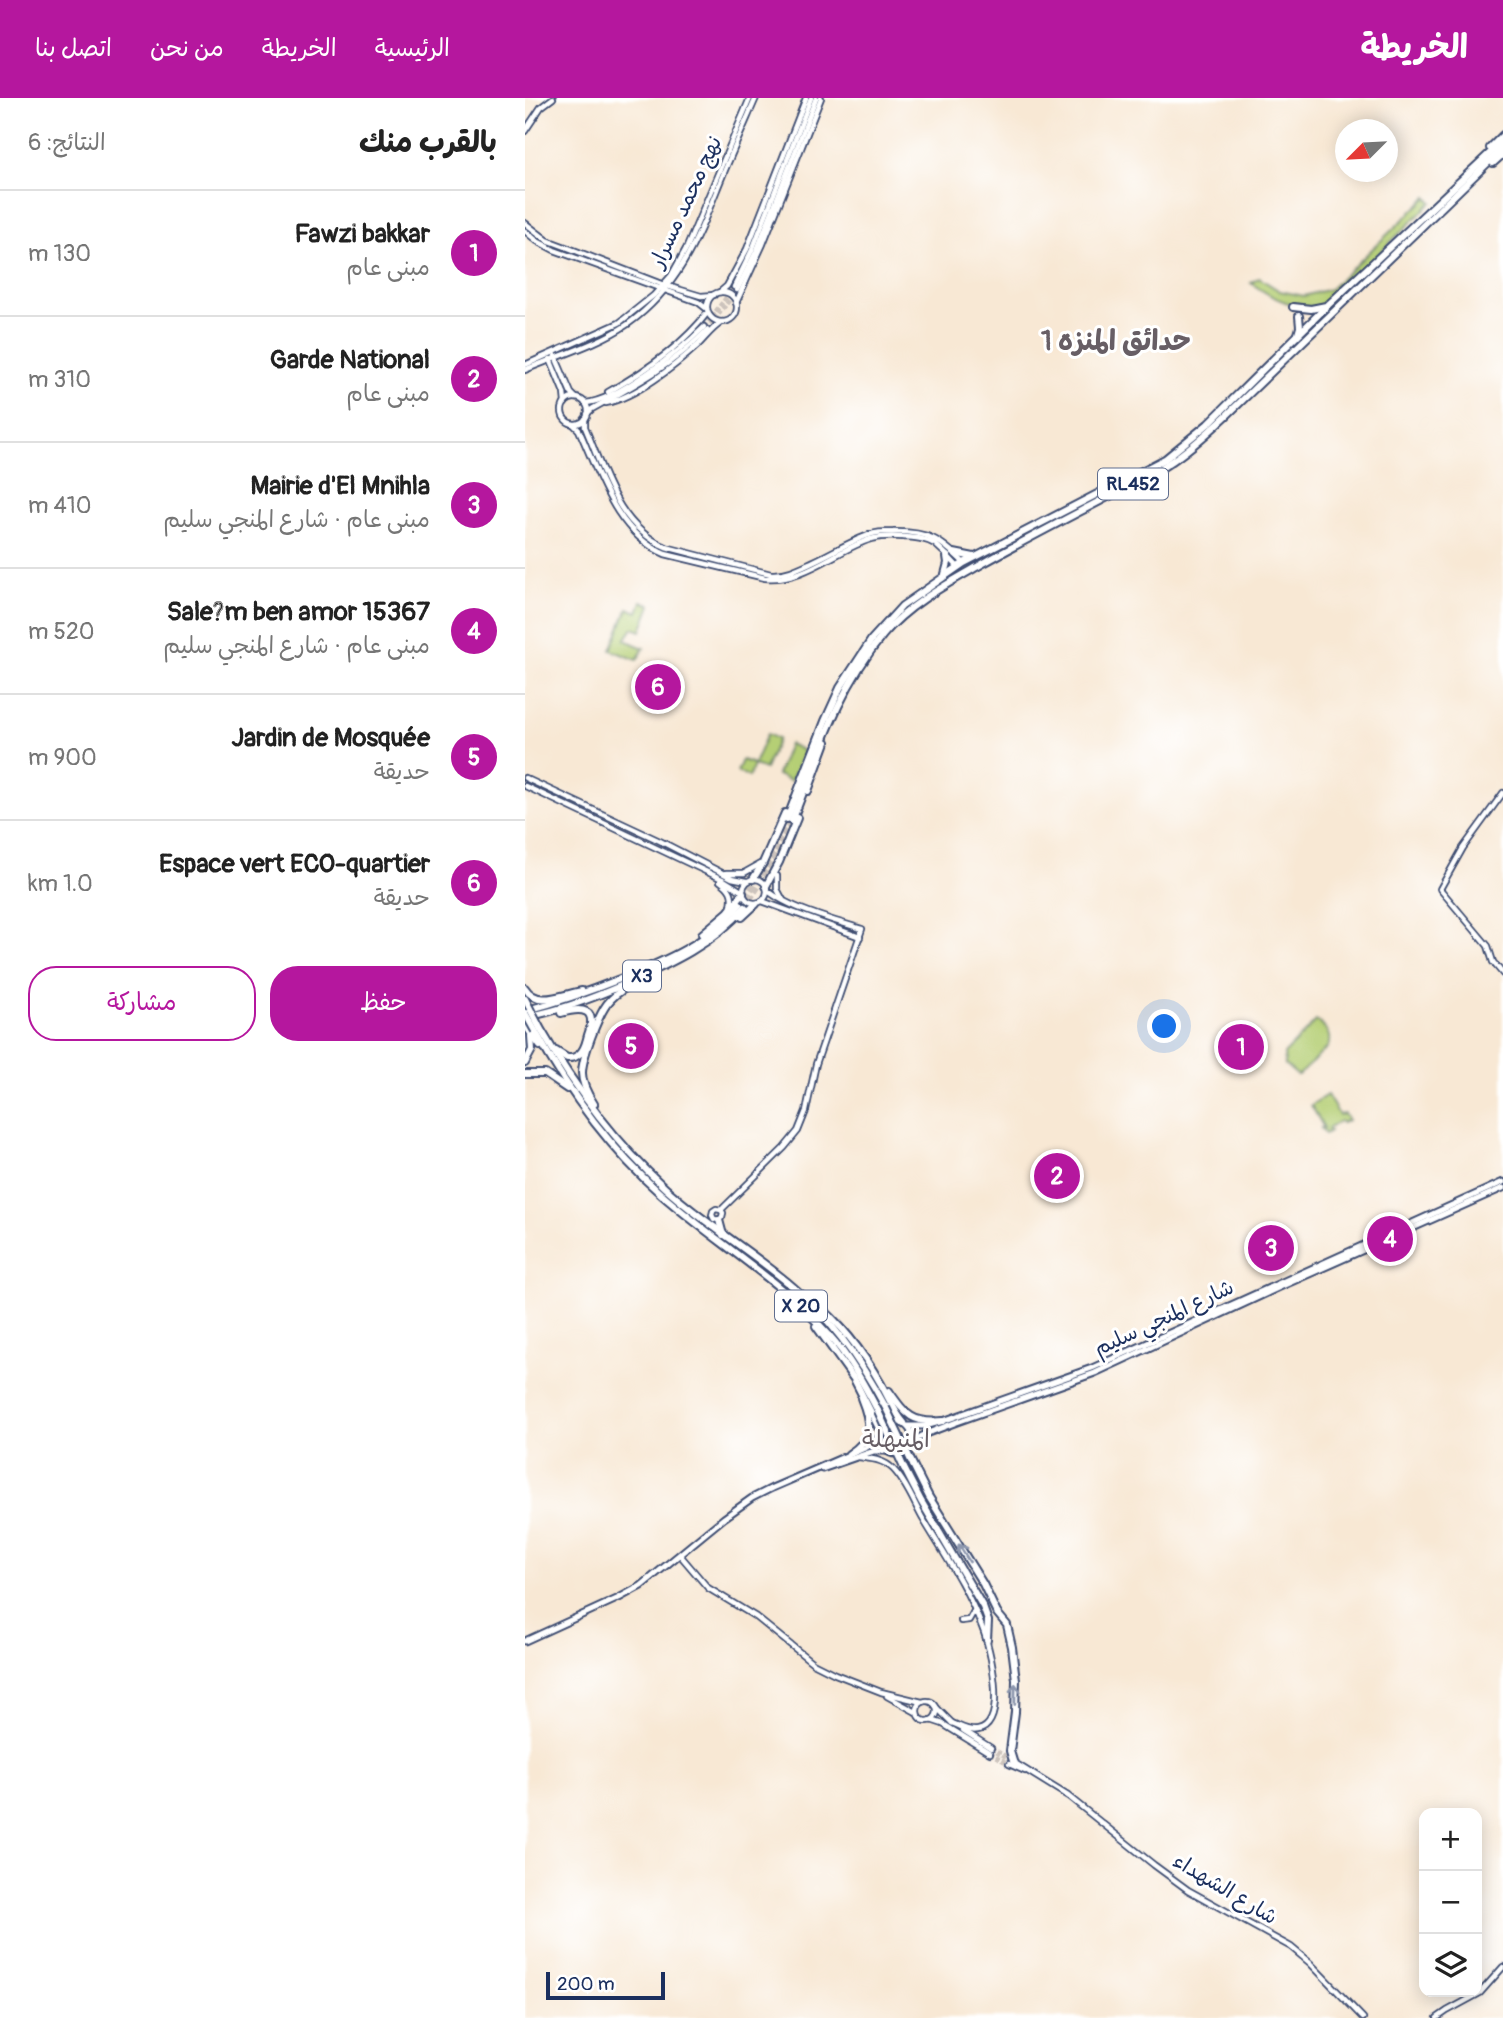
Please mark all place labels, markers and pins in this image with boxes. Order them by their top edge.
pin: 6 [635,661,681,713]
pin: 5 [608,1020,654,1072]
pin: 1 [1218,1021,1264,1073]
pin: 2 [1034,1150,1080,1202]
pin: 4 [1367,1213,1413,1265]
pin: 3 [1248,1222,1294,1274]

